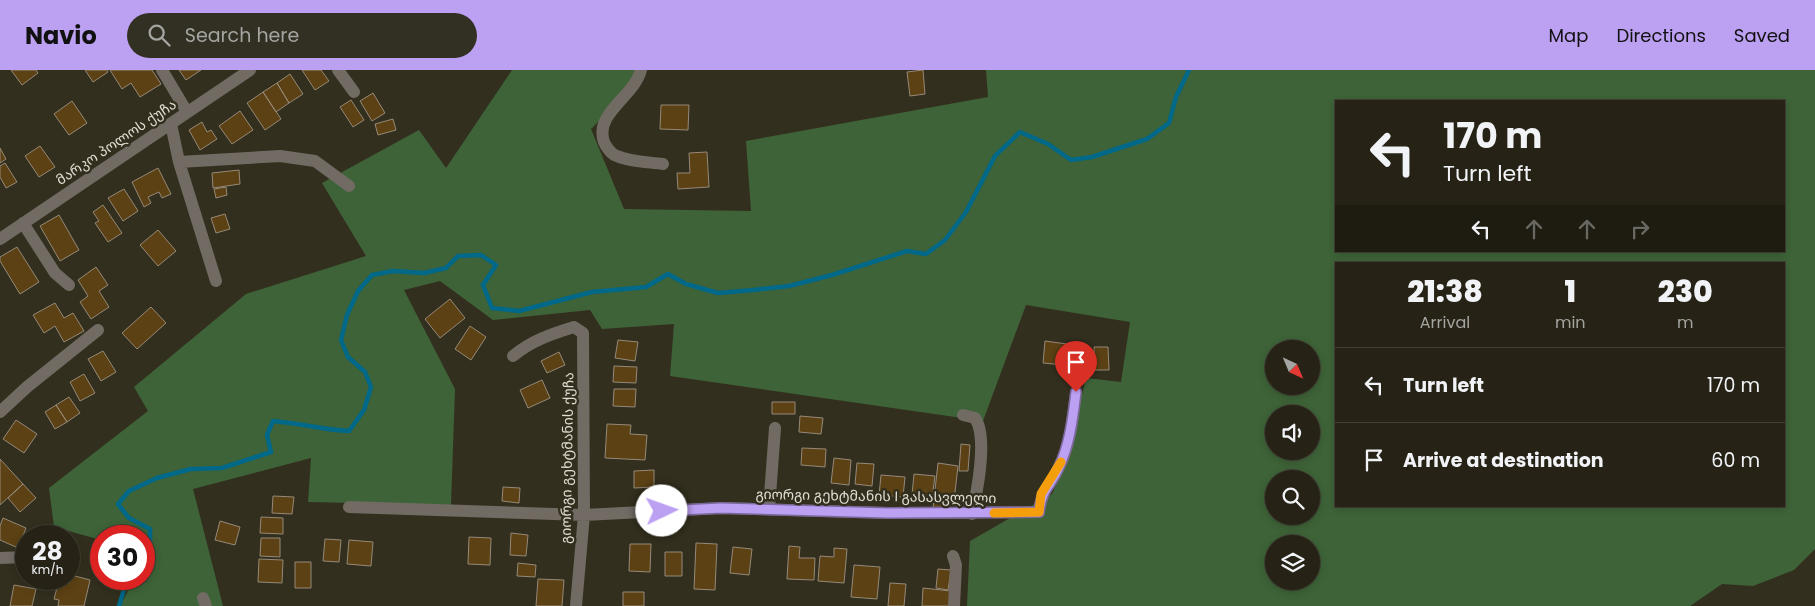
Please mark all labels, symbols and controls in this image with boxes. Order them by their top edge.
search box [127,13,477,58]
text: Navio [25,19,97,52]
icon: search [145,21,173,49]
text: Search here [185,22,299,49]
text: Map [1549,23,1588,48]
text: Directions [1616,23,1706,48]
text: Saved [1734,23,1790,48]
street label: მარკო პოლოს ქუჩა [52,94,180,190]
text: 170 m [1443,111,1542,160]
icon: left [1360,120,1425,185]
text: Turn left [1443,158,1531,189]
icon: left [1467,215,1495,243]
icon: ahead [1520,215,1548,243]
icon: ahead [1573,215,1601,243]
icon: right [1626,215,1654,243]
text: 21:38 [1407,270,1483,313]
text: 1 [1564,270,1576,313]
text: 230 [1658,270,1713,313]
text: Arrival [1420,311,1470,334]
text: min [1555,311,1586,334]
text: m [1677,311,1694,334]
north arrow [1265,340,1320,395]
map controls [1265,340,1320,590]
pin [1055,341,1097,392]
icon: arrive [1062,348,1090,376]
icon: left [1360,371,1388,399]
street label: გიორგი გეხტმანის ქუჩა [556,372,578,544]
text: Turn left [1403,372,1484,399]
text: 170 m [1707,372,1760,399]
button: sound [1265,405,1320,460]
icon: arrive [1360,446,1388,474]
text: Arrive at destination [1403,447,1604,474]
text: 60 m [1711,447,1760,474]
button: search [1265,470,1320,525]
position arrow [635,484,687,536]
street label: გიორგი გეხტმანის I გასასვლელი [755,484,997,508]
speed limit sign: 30 [90,525,155,590]
text: 28 [32,534,63,569]
button: layers [1265,535,1320,590]
text: km/h [32,561,63,578]

